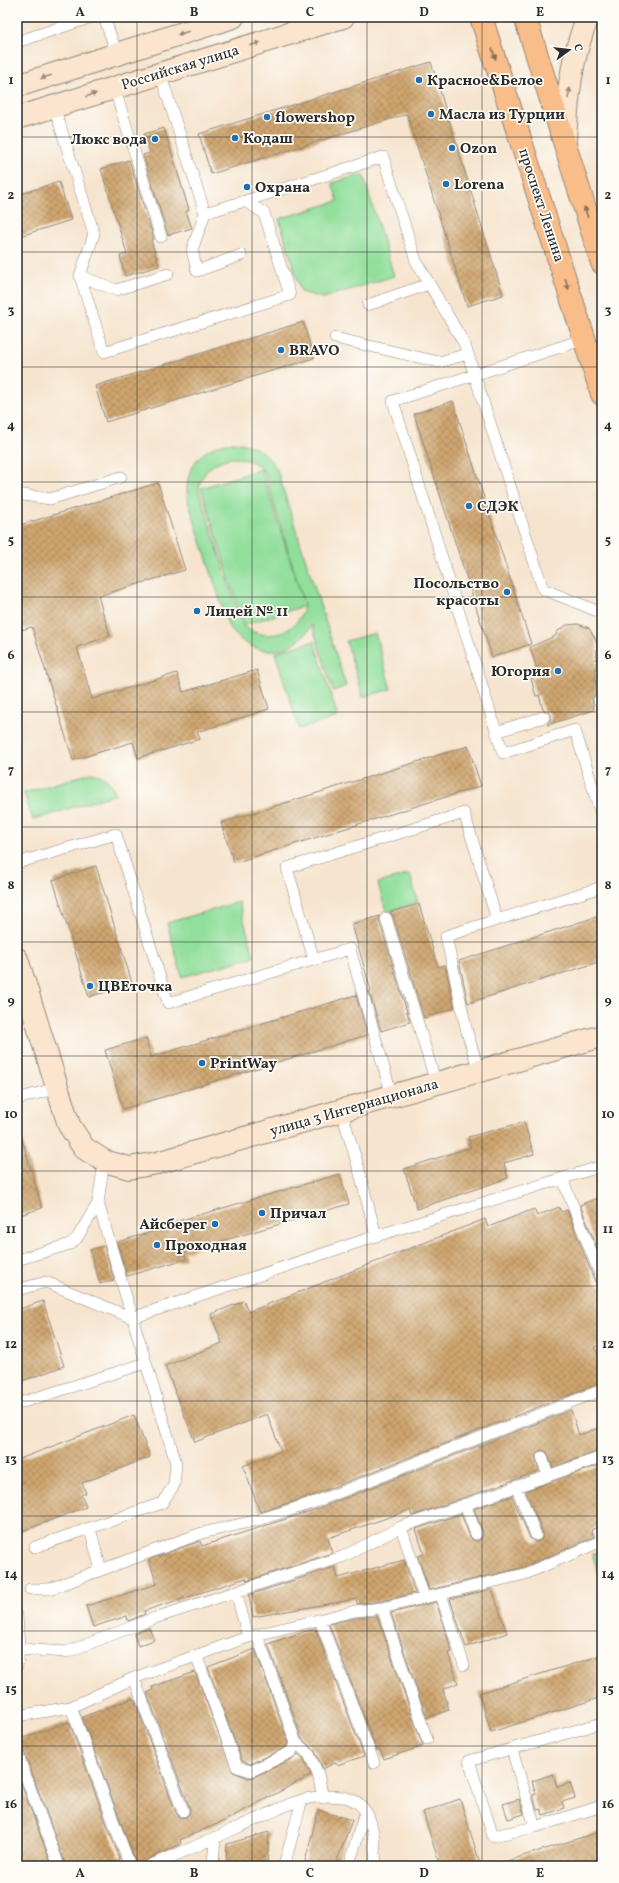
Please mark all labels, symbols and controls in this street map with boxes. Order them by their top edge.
text: A [75,4,85,22]
text: B [190,4,199,22]
text: C [306,4,314,22]
text: D [419,4,429,22]
text: E [536,4,544,22]
one-way arrow [177,30,189,36]
north arrow [549,30,589,70]
street label: Российская улица [119,41,242,96]
one-way arrow [249,41,261,47]
text: С [569,42,585,53]
one-way arrow [491,48,497,60]
place label: Красное&Белое [427,71,543,92]
text: 1 [8,72,14,90]
text: 1 [605,72,611,90]
one-way arrow [39,74,51,80]
marker: Красное&Белое [414,75,424,85]
one-way arrow [566,87,572,99]
one-way arrow [85,92,97,98]
place label: Масла из Турции [439,105,565,126]
place label: flowershop [275,108,355,129]
marker: Масла из Турции [426,109,436,119]
marker: flowershop [262,112,272,122]
place label: Кодаш [243,129,293,150]
place label: Люкс вода [71,130,147,151]
marker: Кодаш [230,133,240,143]
marker: Люкс вода [150,134,160,144]
place label: Ozon [460,139,497,160]
marker: Ozon [447,143,457,153]
street label: проспект Ленина [512,146,569,265]
place label: Lorena [454,175,504,196]
place label: Охрана [255,178,310,199]
marker: Lorena [441,179,451,189]
marker: Охрана [242,182,252,192]
text: 2 [8,187,15,205]
text: 2 [605,187,612,205]
one-way arrow [583,206,589,218]
one-way arrow [564,279,570,291]
text: 3 [8,302,15,320]
text: 3 [605,302,612,320]
place label: BRAVO [289,341,339,362]
marker: BRAVO [276,345,286,355]
text: 4 [7,417,15,435]
text: 4 [604,417,612,435]
place label: СДЭК [477,497,518,518]
marker: СДЭК [464,501,474,511]
text: 5 [8,532,14,550]
text: 5 [605,532,611,550]
place label: Посольство красоты [414,574,499,612]
marker: Посольство красоты [502,587,512,597]
place label: Лицей № 11 [205,602,288,623]
marker: Лицей № 11 [192,606,202,616]
text: 6 [7,647,15,665]
text: 6 [604,647,612,665]
place label: Югория [491,662,550,683]
marker: Югория [553,666,563,676]
text: 7 [8,762,14,780]
text: 7 [605,762,611,780]
text: 8 [7,877,15,895]
text: 8 [604,877,612,895]
place label: ЦВЕточка [98,977,172,998]
marker: ЦВЕточка [85,981,95,991]
text: 9 [7,992,15,1010]
text: 9 [604,992,612,1010]
place label: PrintWay [210,1054,278,1075]
marker: PrintWay [197,1058,207,1068]
street label: улица 3 Интернационала [268,1074,441,1143]
text: 10 [4,1106,18,1124]
text: 10 [601,1106,615,1124]
place label: Причал [270,1204,327,1225]
marker: Причал [257,1208,267,1218]
place label: Айсберег [139,1215,208,1236]
marker: Айсберег [210,1219,220,1229]
text: 11 [6,1221,16,1239]
text: 11 [603,1221,613,1239]
place label: Проходная [165,1236,247,1257]
marker: Проходная [152,1240,162,1250]
text: 12 [5,1336,17,1354]
text: 12 [602,1336,614,1354]
text: 13 [5,1451,17,1469]
text: 13 [602,1451,614,1469]
text: 14 [4,1566,18,1584]
text: 14 [601,1566,615,1584]
text: 15 [5,1681,17,1699]
text: 15 [602,1681,614,1699]
text: 16 [5,1796,17,1814]
text: 16 [602,1796,614,1814]
text: A [75,1865,85,1883]
text: B [190,1865,199,1883]
text: C [306,1865,314,1883]
text: D [419,1865,429,1883]
text: E [536,1865,544,1883]

